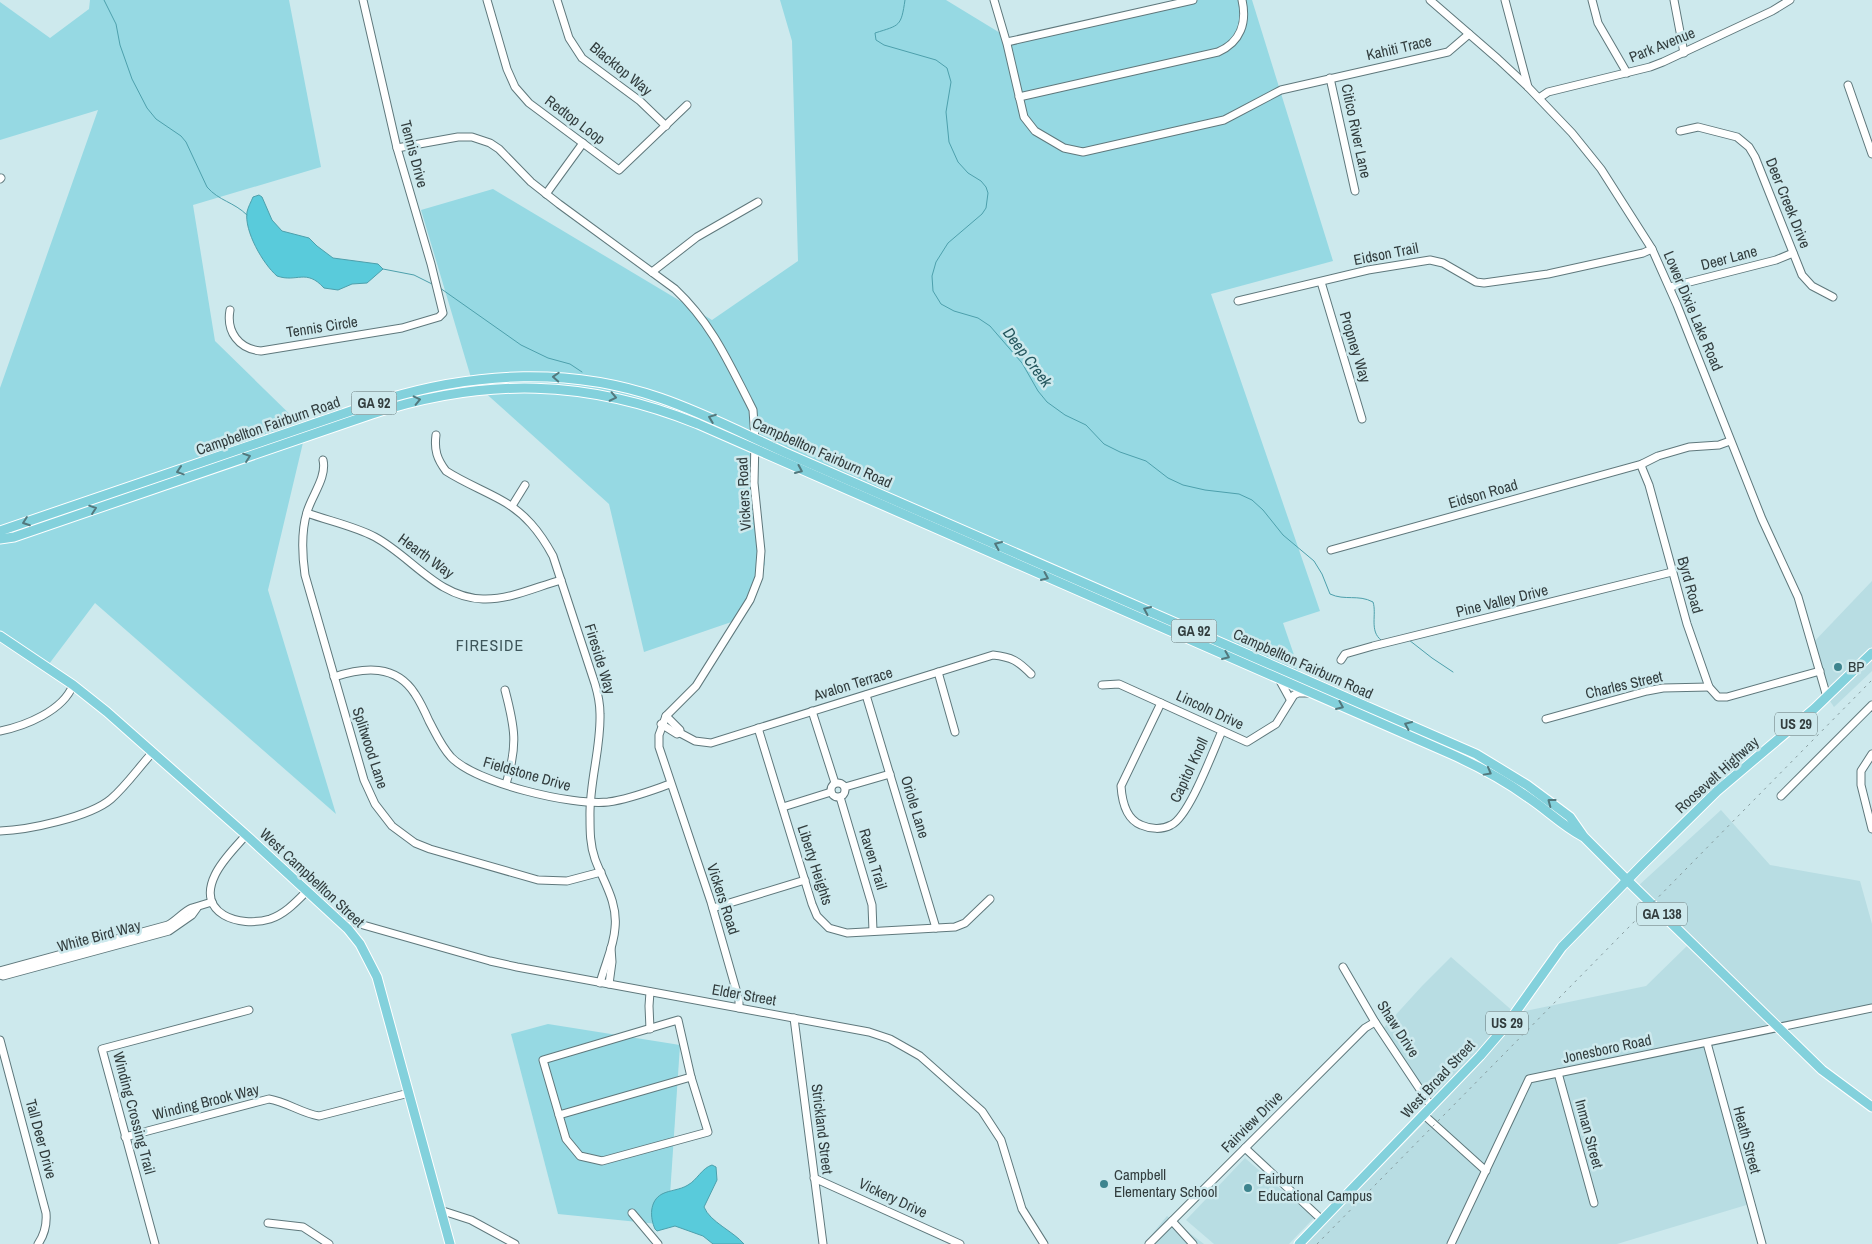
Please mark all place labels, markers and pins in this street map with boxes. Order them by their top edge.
place label: BP [1848,656,1864,677]
marker: BP [1832,661,1844,673]
place label: Campbell Elementary School [1114,1164,1217,1202]
place label: Fairburn Educational Campus [1258,1168,1372,1206]
marker: Campbell Elementary School [1098,1178,1110,1190]
marker: Fairburn Educational Campus [1242,1182,1254,1194]

